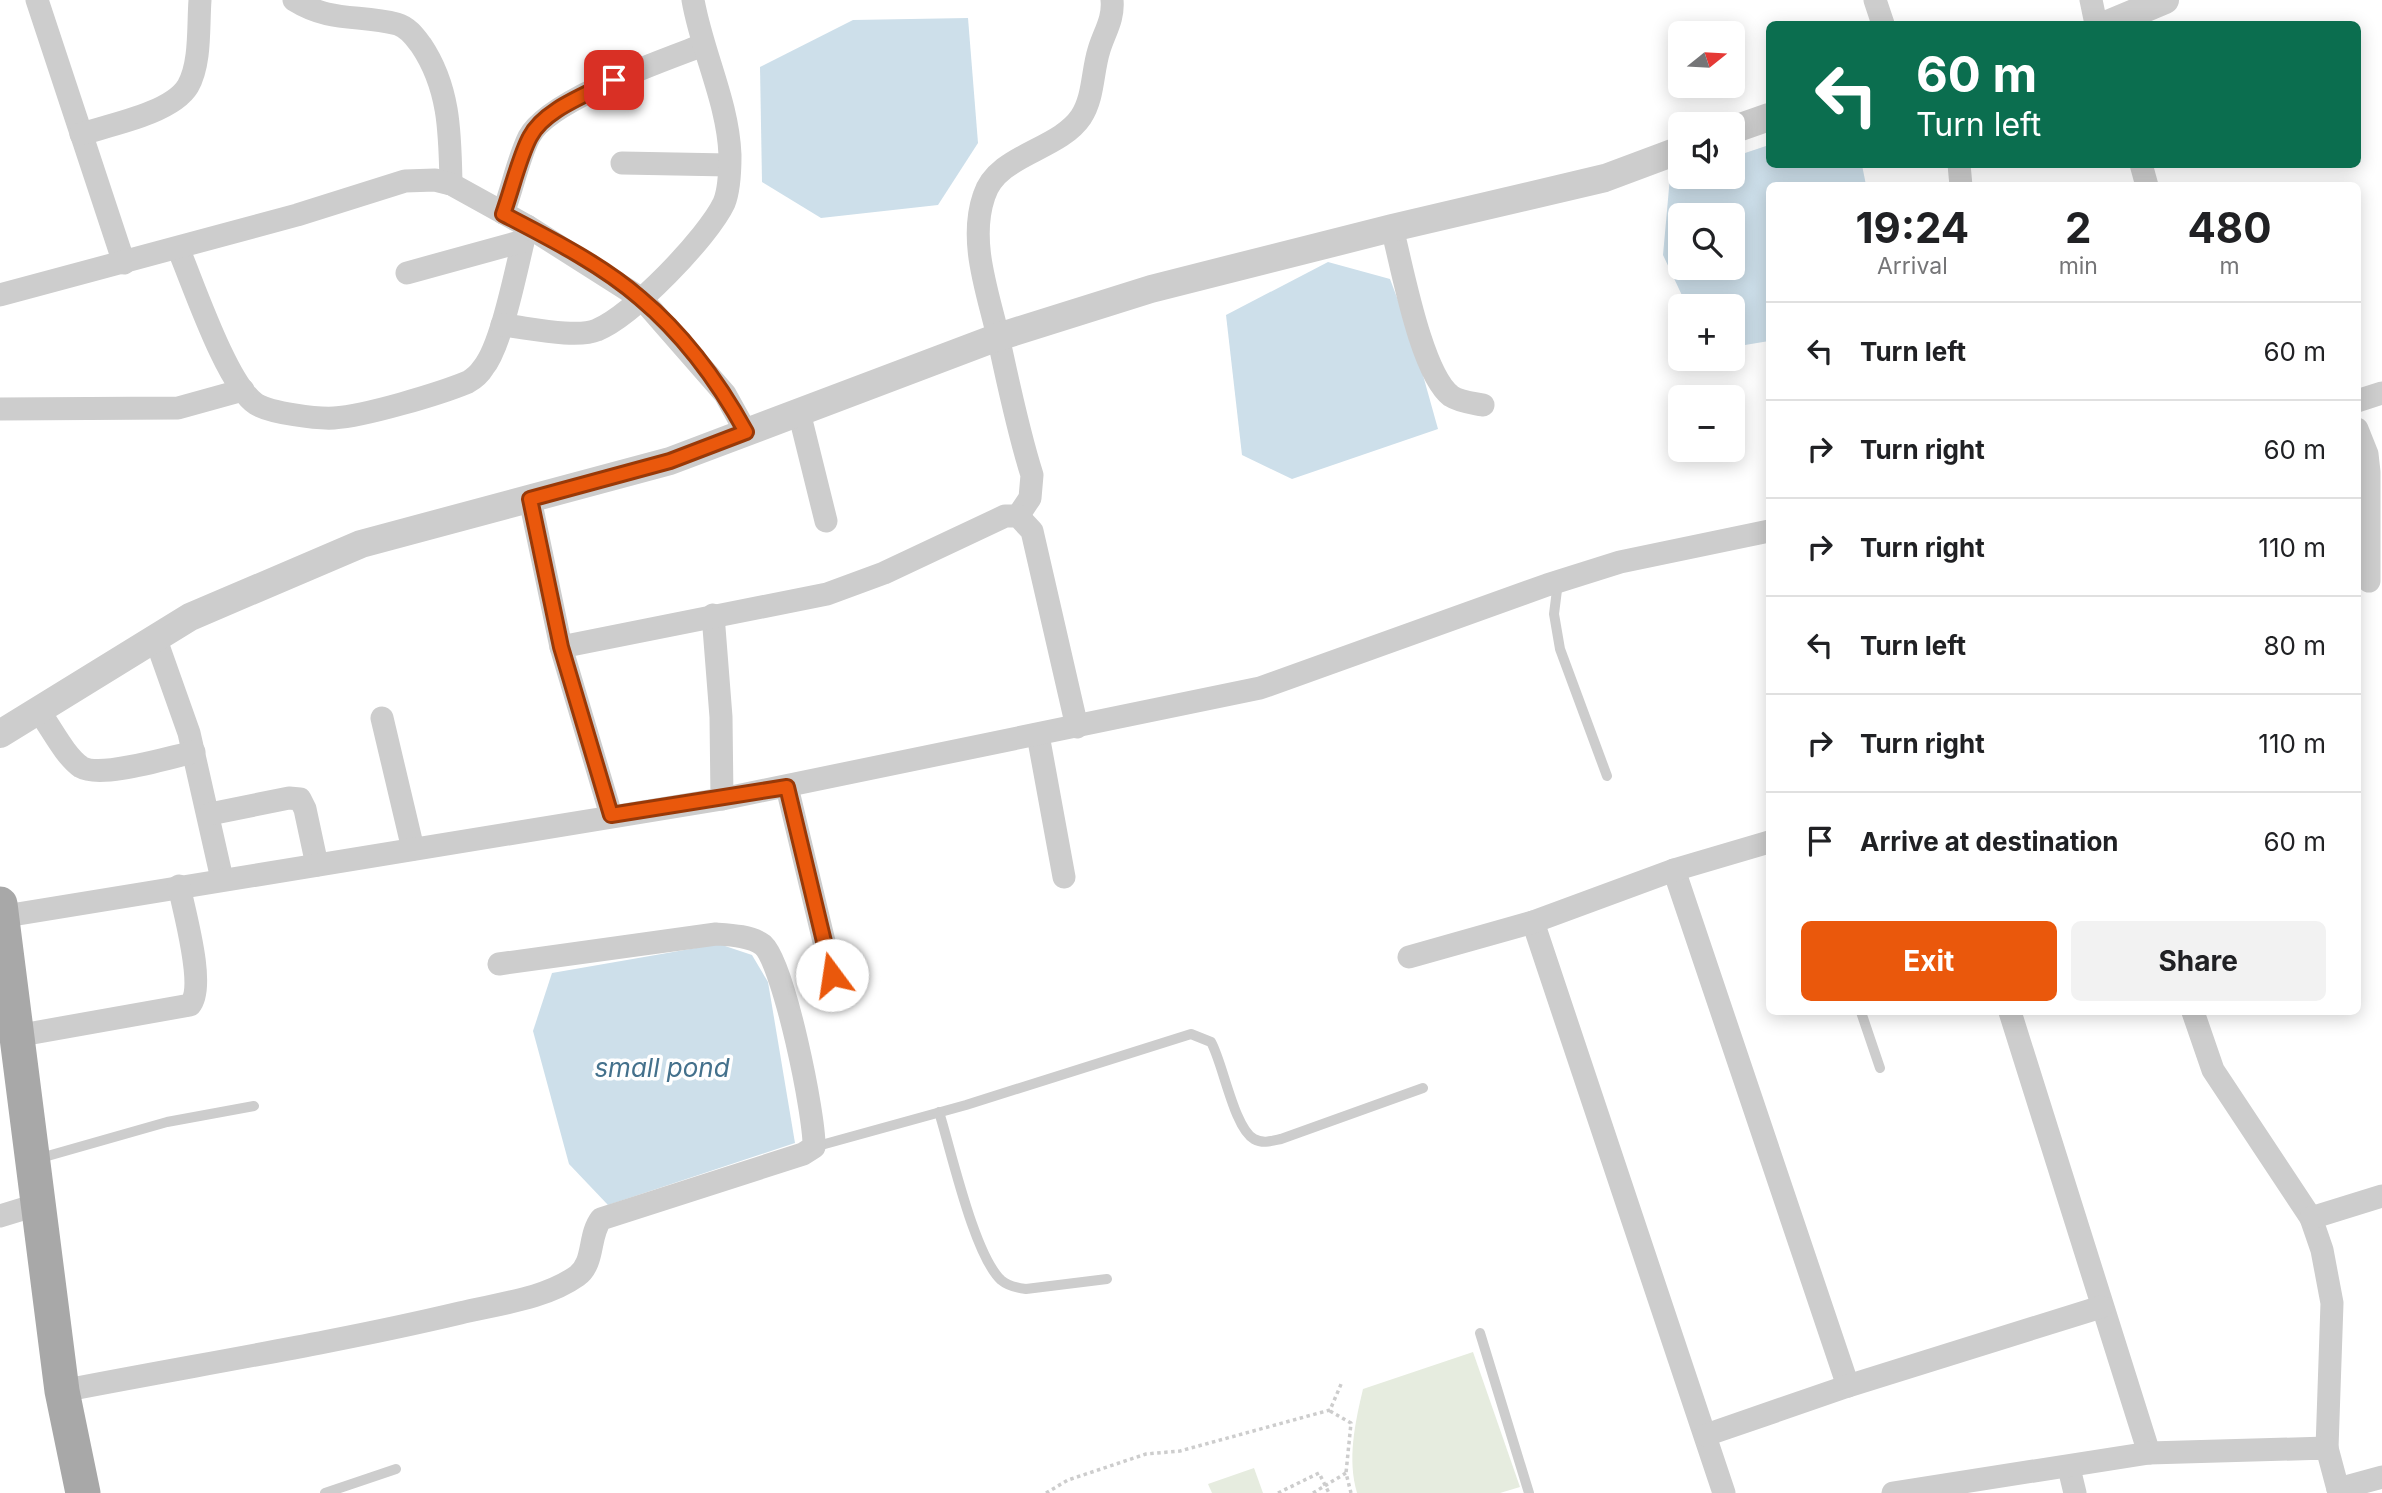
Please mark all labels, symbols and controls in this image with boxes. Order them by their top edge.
north arrow [1668,21,1745,98]
map controls [1668,21,1745,462]
text: 60 m [1916,45,2037,104]
icon: left [1801,49,1892,140]
pin [584,50,644,110]
icon: arrive [595,61,633,99]
text: Turn left [1916,105,2041,144]
button: sound [1668,112,1745,189]
text: 19:24 [1856,202,1969,253]
text: 2 [2065,202,2092,253]
text: 480 [2187,202,2272,253]
button: search [1668,203,1745,280]
text: Arrival [1877,252,1948,280]
text: min [2059,252,2098,280]
text: m [2219,252,2240,280]
button: + [1668,294,1745,371]
icon: left [1801,332,1839,370]
text: Turn left [1860,336,1966,367]
text: 60 m [2263,336,2326,367]
button: − [1668,385,1745,462]
icon: right [1801,430,1839,468]
text: Turn right [1860,434,1985,465]
text: 60 m [2263,434,2326,465]
icon: right [1801,528,1839,566]
text: Turn right [1860,532,1985,563]
text: 110 m [2258,532,2326,563]
icon: left [1801,626,1839,664]
text: Turn left [1860,630,1966,661]
text: 80 m [2263,630,2326,661]
icon: right [1801,724,1839,762]
text: Turn right [1860,728,1985,759]
text: 110 m [2258,728,2326,759]
icon: arrive [1801,822,1839,860]
text: Arrive at destination [1860,826,2119,857]
text: 60 m [2263,826,2326,857]
button: Exit [1801,921,2057,1001]
button: Share [2071,921,2326,1001]
position arrow [795,938,869,1012]
water label: small pond [594,1052,730,1083]

